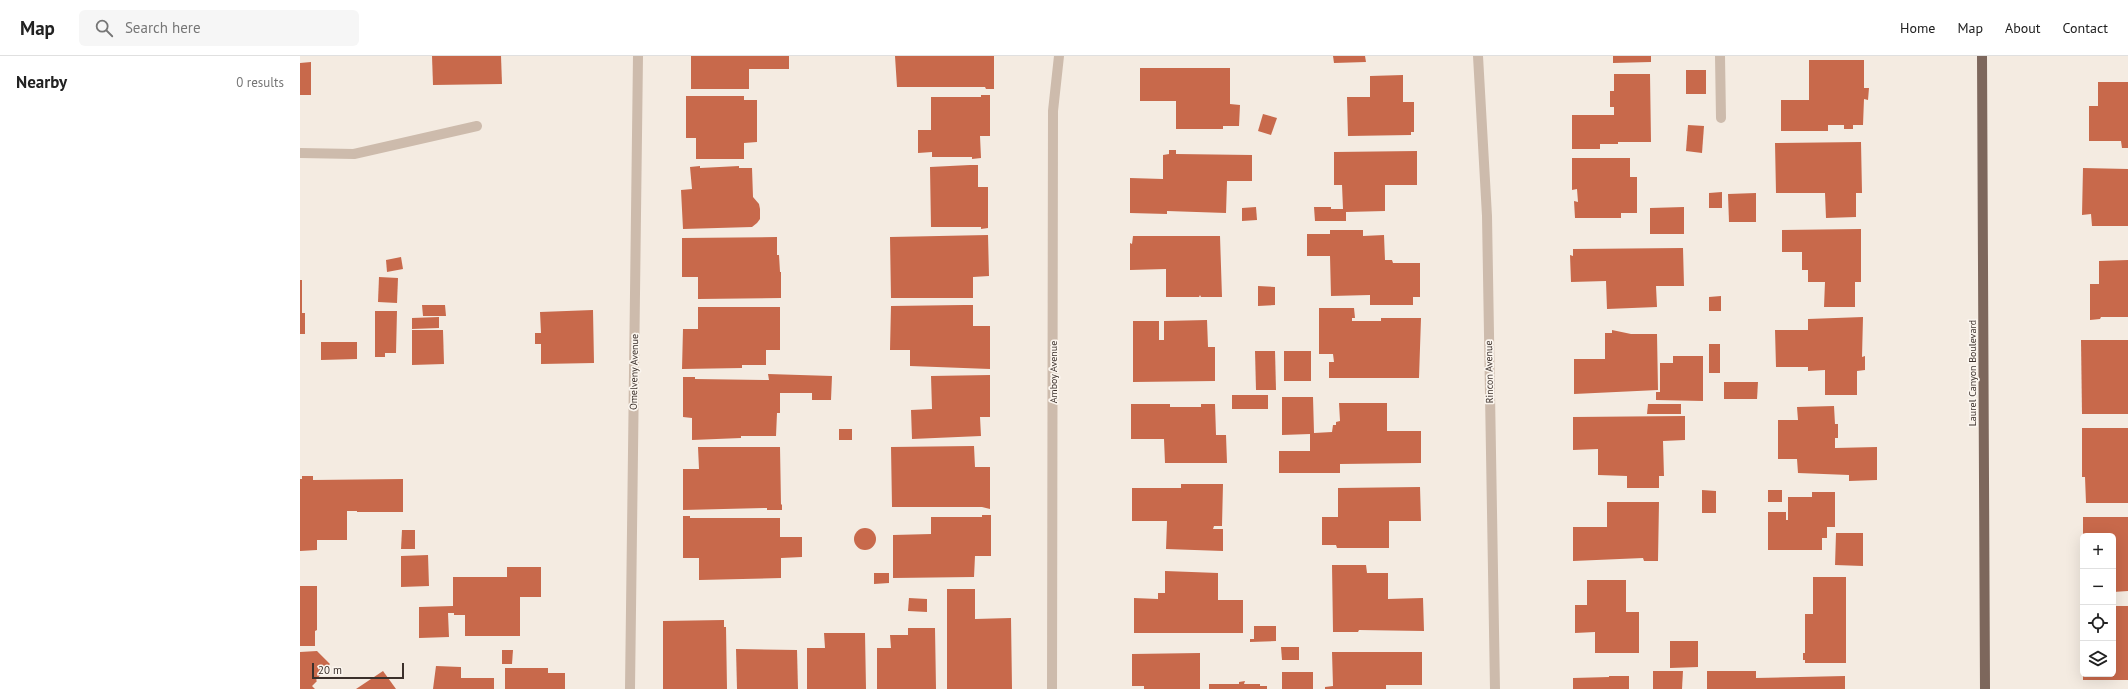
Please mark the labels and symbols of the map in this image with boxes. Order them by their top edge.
street label: Laurel Canyon Boulevard [1966,320,1979,426]
street label: Omelveny Avenue [627,334,641,410]
street label: Rincon Avenue [1482,340,1496,404]
street label: Amboy Avenue [1047,341,1060,403]
scale bar [312,661,404,680]

